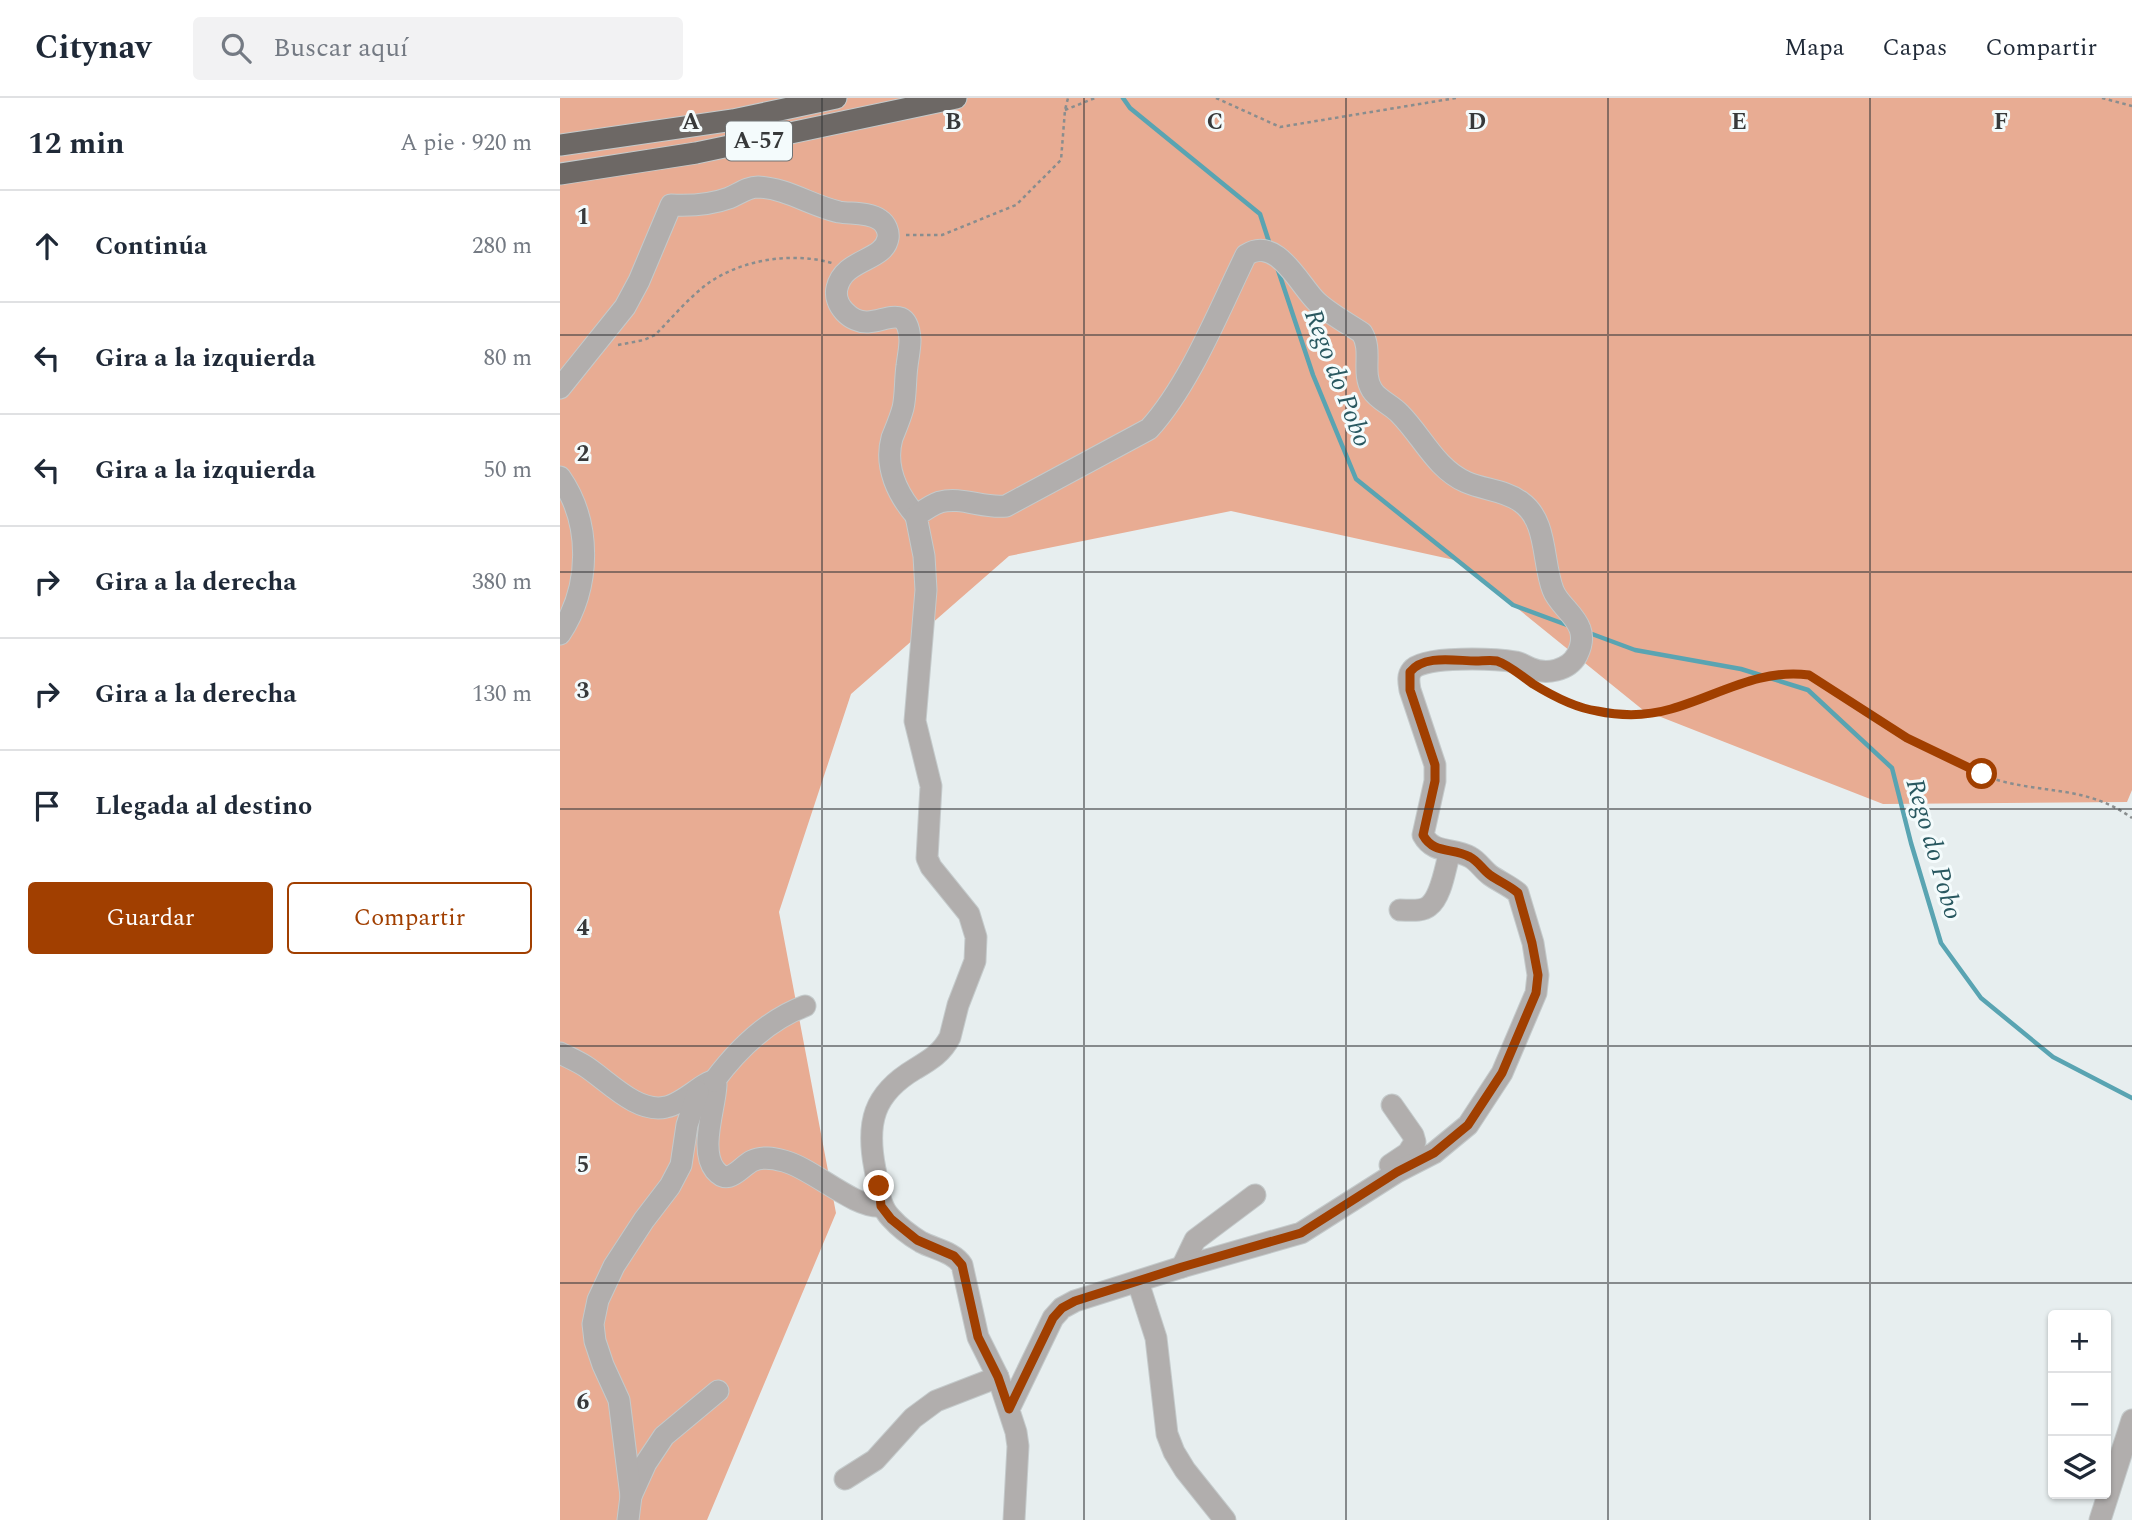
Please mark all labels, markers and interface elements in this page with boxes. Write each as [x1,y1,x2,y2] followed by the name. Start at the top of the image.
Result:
[193,17,683,80] search box
[35,23,151,73] text: Citynav
[273,28,408,68] text: Buscar aquí
[217,29,255,67] icon: search
[1784,30,1844,66] text: Mapa
[1882,30,1947,66] text: Capas
[1985,30,2097,66] text: Compartir
[682,105,700,140] text: A
[945,105,961,140] text: B
[1207,105,1223,140] text: C
[1468,105,1486,140] text: D
[1731,105,1747,140] text: E
[1994,105,2008,140] text: F
[28,121,125,167] text: 12 min
[726,122,792,160] road number: A-57
[400,126,532,161] text: A pie · 920 m
[577,200,589,235] text: 1
[95,226,207,266] text: Continúa
[28,227,66,265] icon: ahead
[472,229,532,264] text: 280 m
[1293,303,1383,453] water label: Rego do Pobo
[95,338,316,378] text: Gira a la izquierda
[28,339,66,377] icon: left
[483,341,532,376] text: 80 m
[577,437,590,472] text: 2
[95,450,316,490] text: Gira a la izquierda
[28,451,66,489] icon: left
[483,453,532,488] text: 50 m
[95,562,297,602] text: Gira a la derecha
[28,563,66,601] icon: right
[472,565,532,600] text: 380 m
[95,674,297,714] text: Gira a la derecha
[577,674,590,709] text: 3
[28,675,66,713] icon: right
[472,677,532,712] text: 130 m
[1966,758,1997,789] route start
[1895,774,1973,924] water label: Rego do Pobo
[95,786,312,826] text: Llegada al destino
[28,787,66,825] icon: arrive
[28,882,273,954] button: Guardar
[287,882,532,954] button: Compartir
[577,911,590,946] text: 4
[577,1148,589,1183] text: 5
[863,1170,894,1201] route end
[2048,1310,2111,1499] map controls
[2048,1310,2111,1373] button: +
[2048,1373,2111,1436] button: −
[577,1385,590,1420] text: 6
[2048,1436,2111,1499] button: layers

